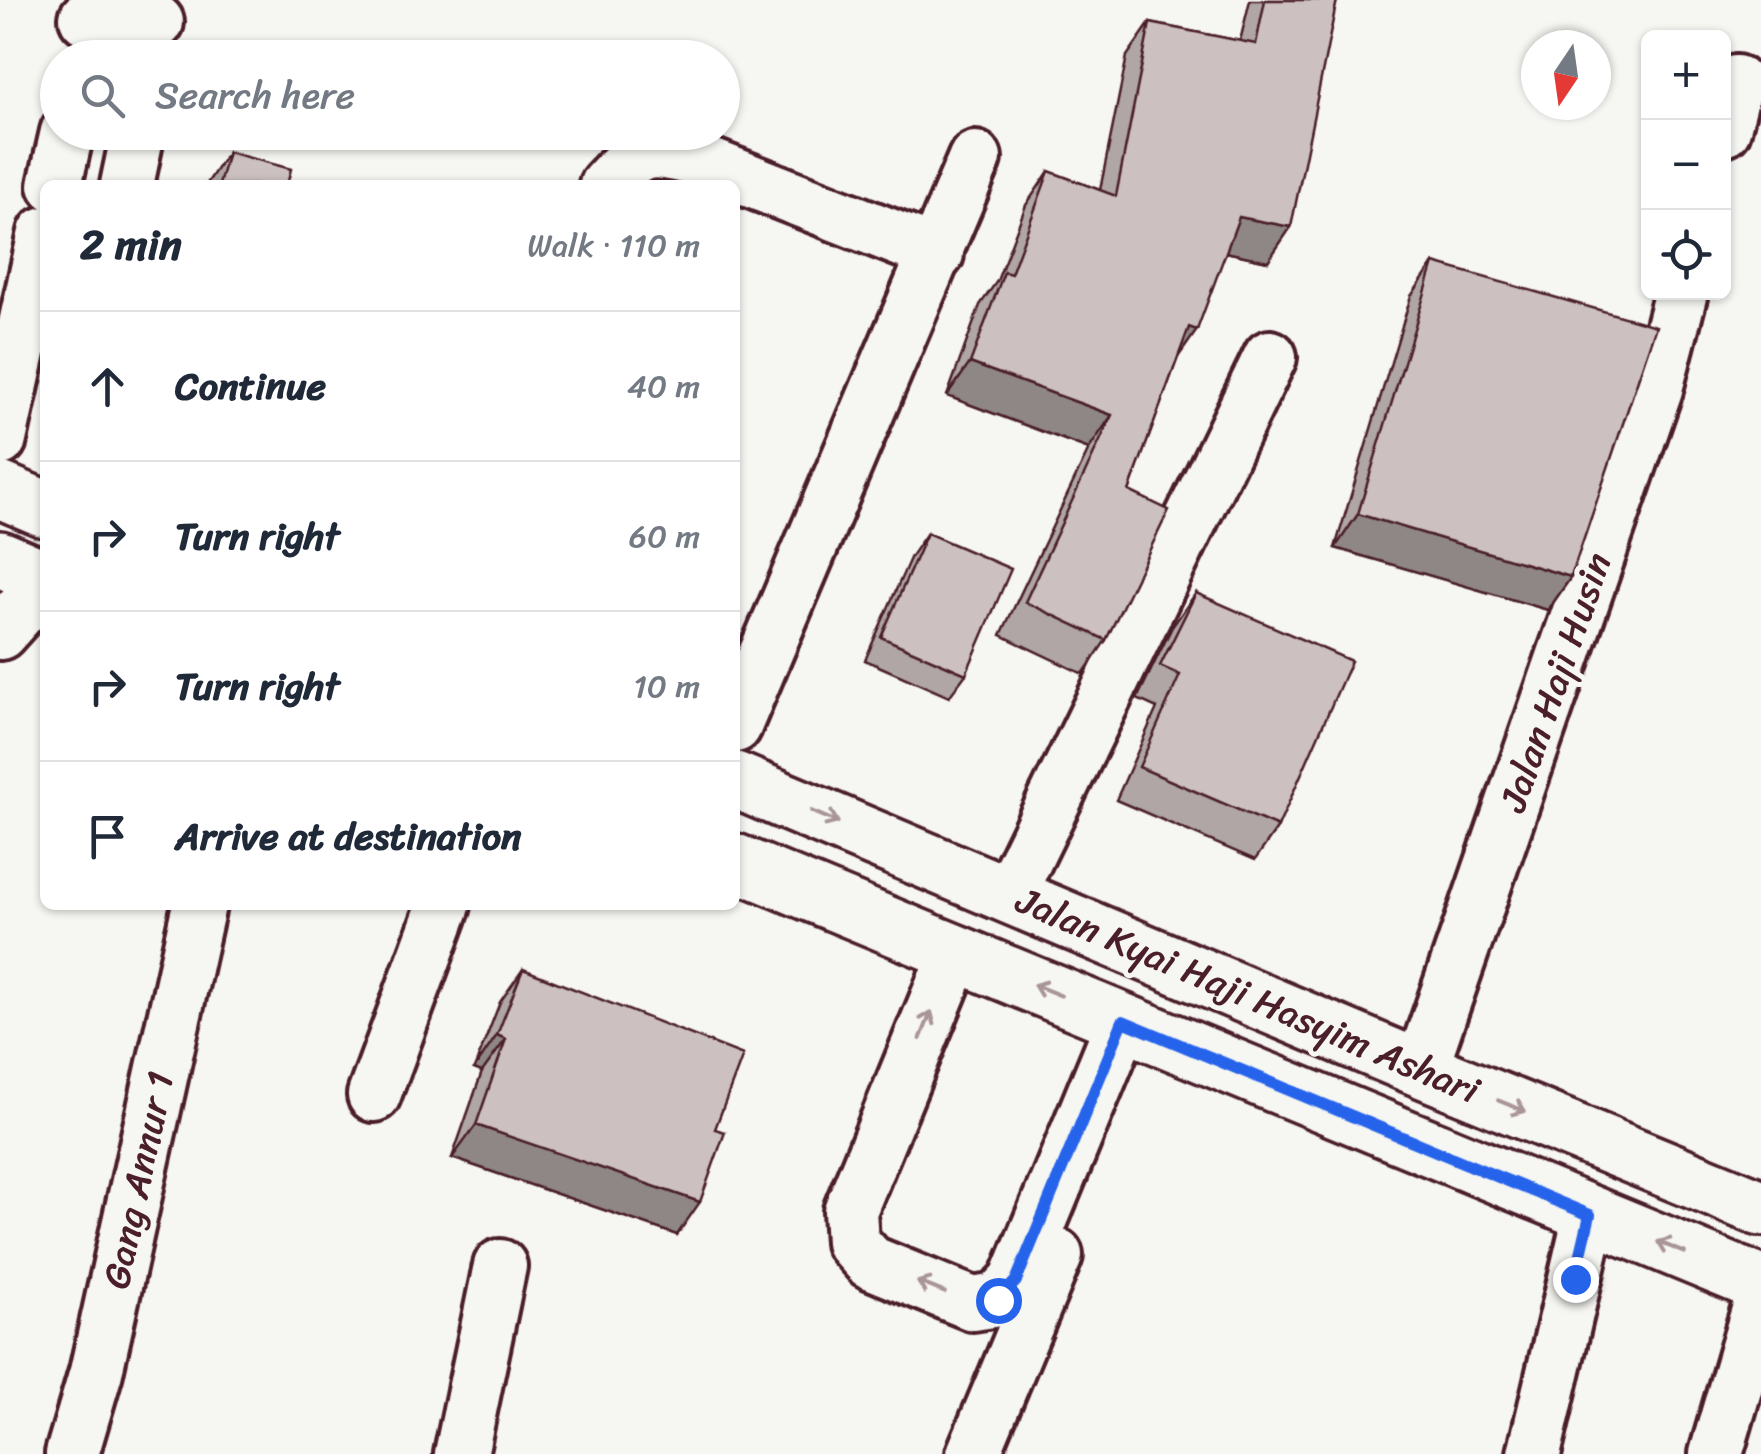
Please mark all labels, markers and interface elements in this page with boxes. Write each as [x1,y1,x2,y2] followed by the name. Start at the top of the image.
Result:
[1521,30,1611,120] north arrow
[1641,30,1731,300] map controls
[1641,30,1731,120] button: +
[40,40,740,150] search box
[155,62,355,129] text: Search here
[75,68,130,123] icon: search
[1641,120,1731,210] button: −
[80,208,182,282] text: 2 min
[1641,210,1731,300] button: locate
[527,217,700,274] text: Walk · 110 m
[175,353,326,420] text: Continue
[627,358,700,415] text: 40 m
[80,359,135,414] icon: ahead
[175,503,340,570] text: Turn right
[629,508,700,565] text: 60 m
[80,509,135,564] icon: right
[1479,543,1631,823] street label: Jalan Haji Husin
[175,653,340,720] text: Turn right
[633,658,700,715] text: 10 m
[80,659,135,714] icon: right
[175,803,522,870] text: Arrive at destination
[80,809,135,864] icon: arrive
[809,809,840,827] one-way arrow
[1004,867,1491,1124] street label: Jalan Kyai Haji Hasyim Ashari
[1032,979,1062,997] one-way arrow
[918,1010,936,1041] one-way arrow
[83,1065,194,1295] street label: Gang Annur 1
[1496,1098,1527,1116] one-way arrow
[1656,1237,1686,1255] one-way arrow
[1553,1257,1599,1303] route end
[917,1276,947,1294] one-way arrow
[976,1278,1022,1324] route start

